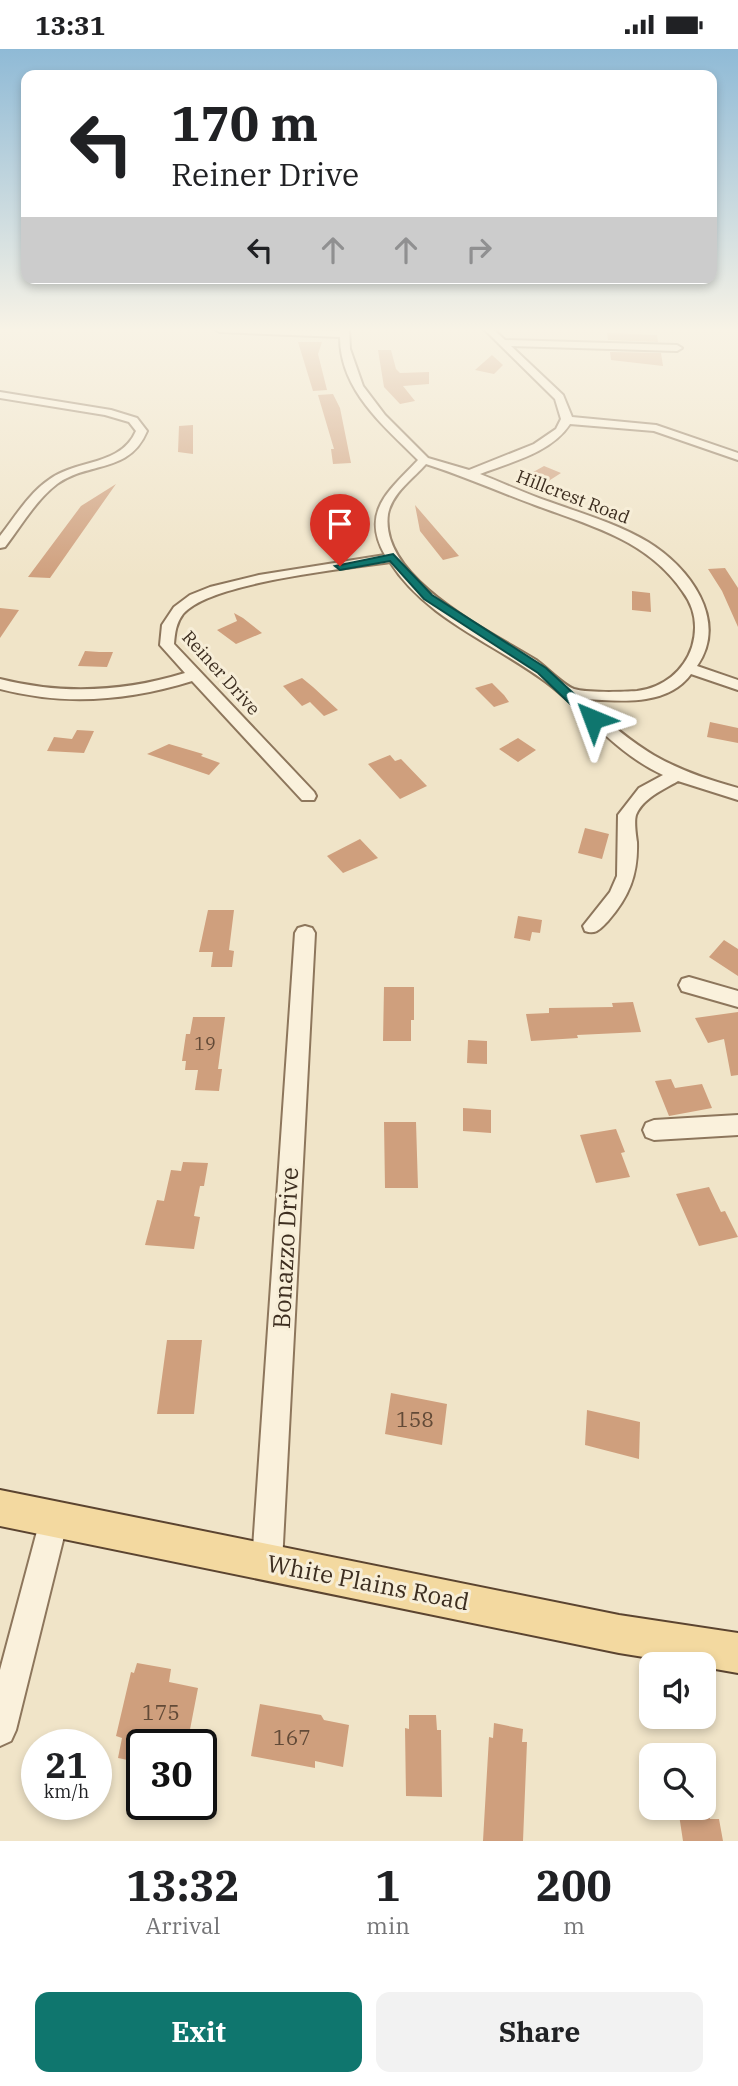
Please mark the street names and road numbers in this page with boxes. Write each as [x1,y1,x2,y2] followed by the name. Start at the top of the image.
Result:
[513,464,633,529] street label: Hillcrest Road
[177,626,265,720] street label: Reiner Drive
[265,1166,305,1330] street label: Bonazzo Drive
[264,1547,472,1617] street label: White Plains Road

